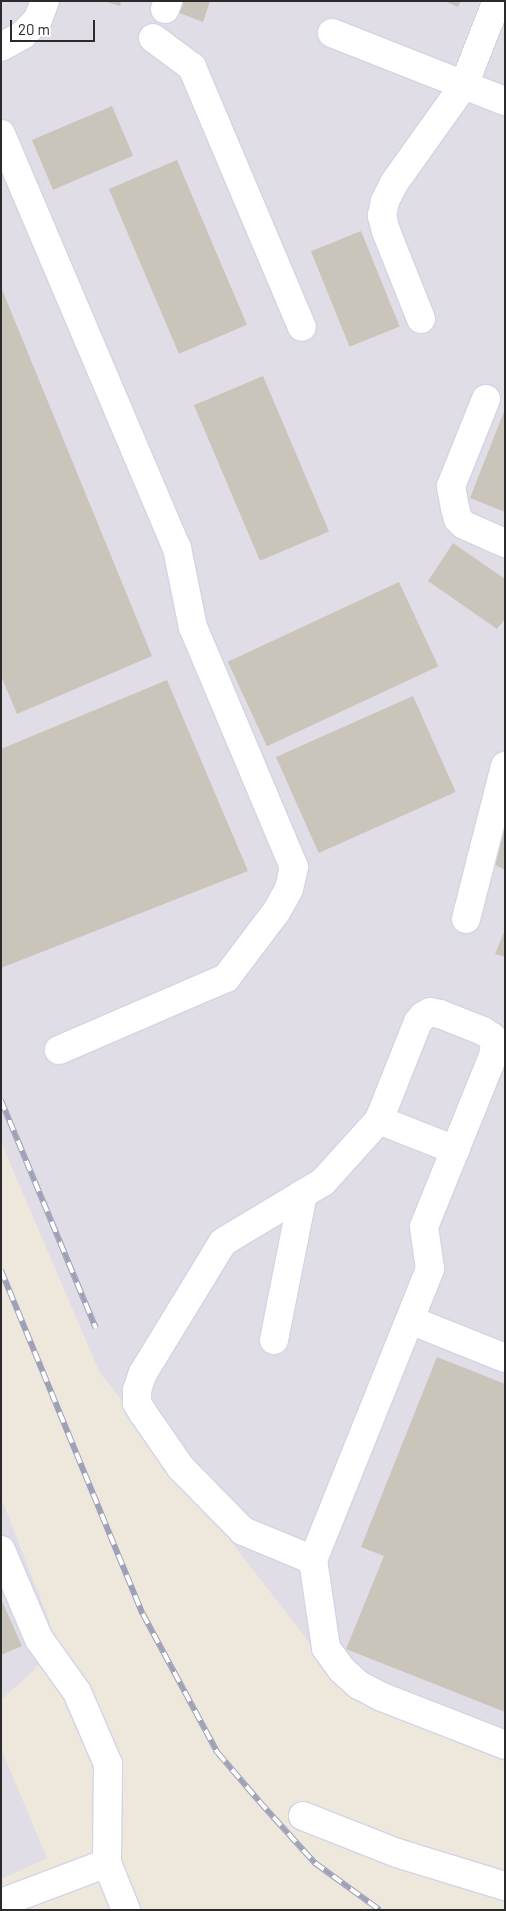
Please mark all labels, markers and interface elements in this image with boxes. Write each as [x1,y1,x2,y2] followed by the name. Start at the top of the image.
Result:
[12,10,98,42] scale bar
[18,20,50,38] text: 20 m

